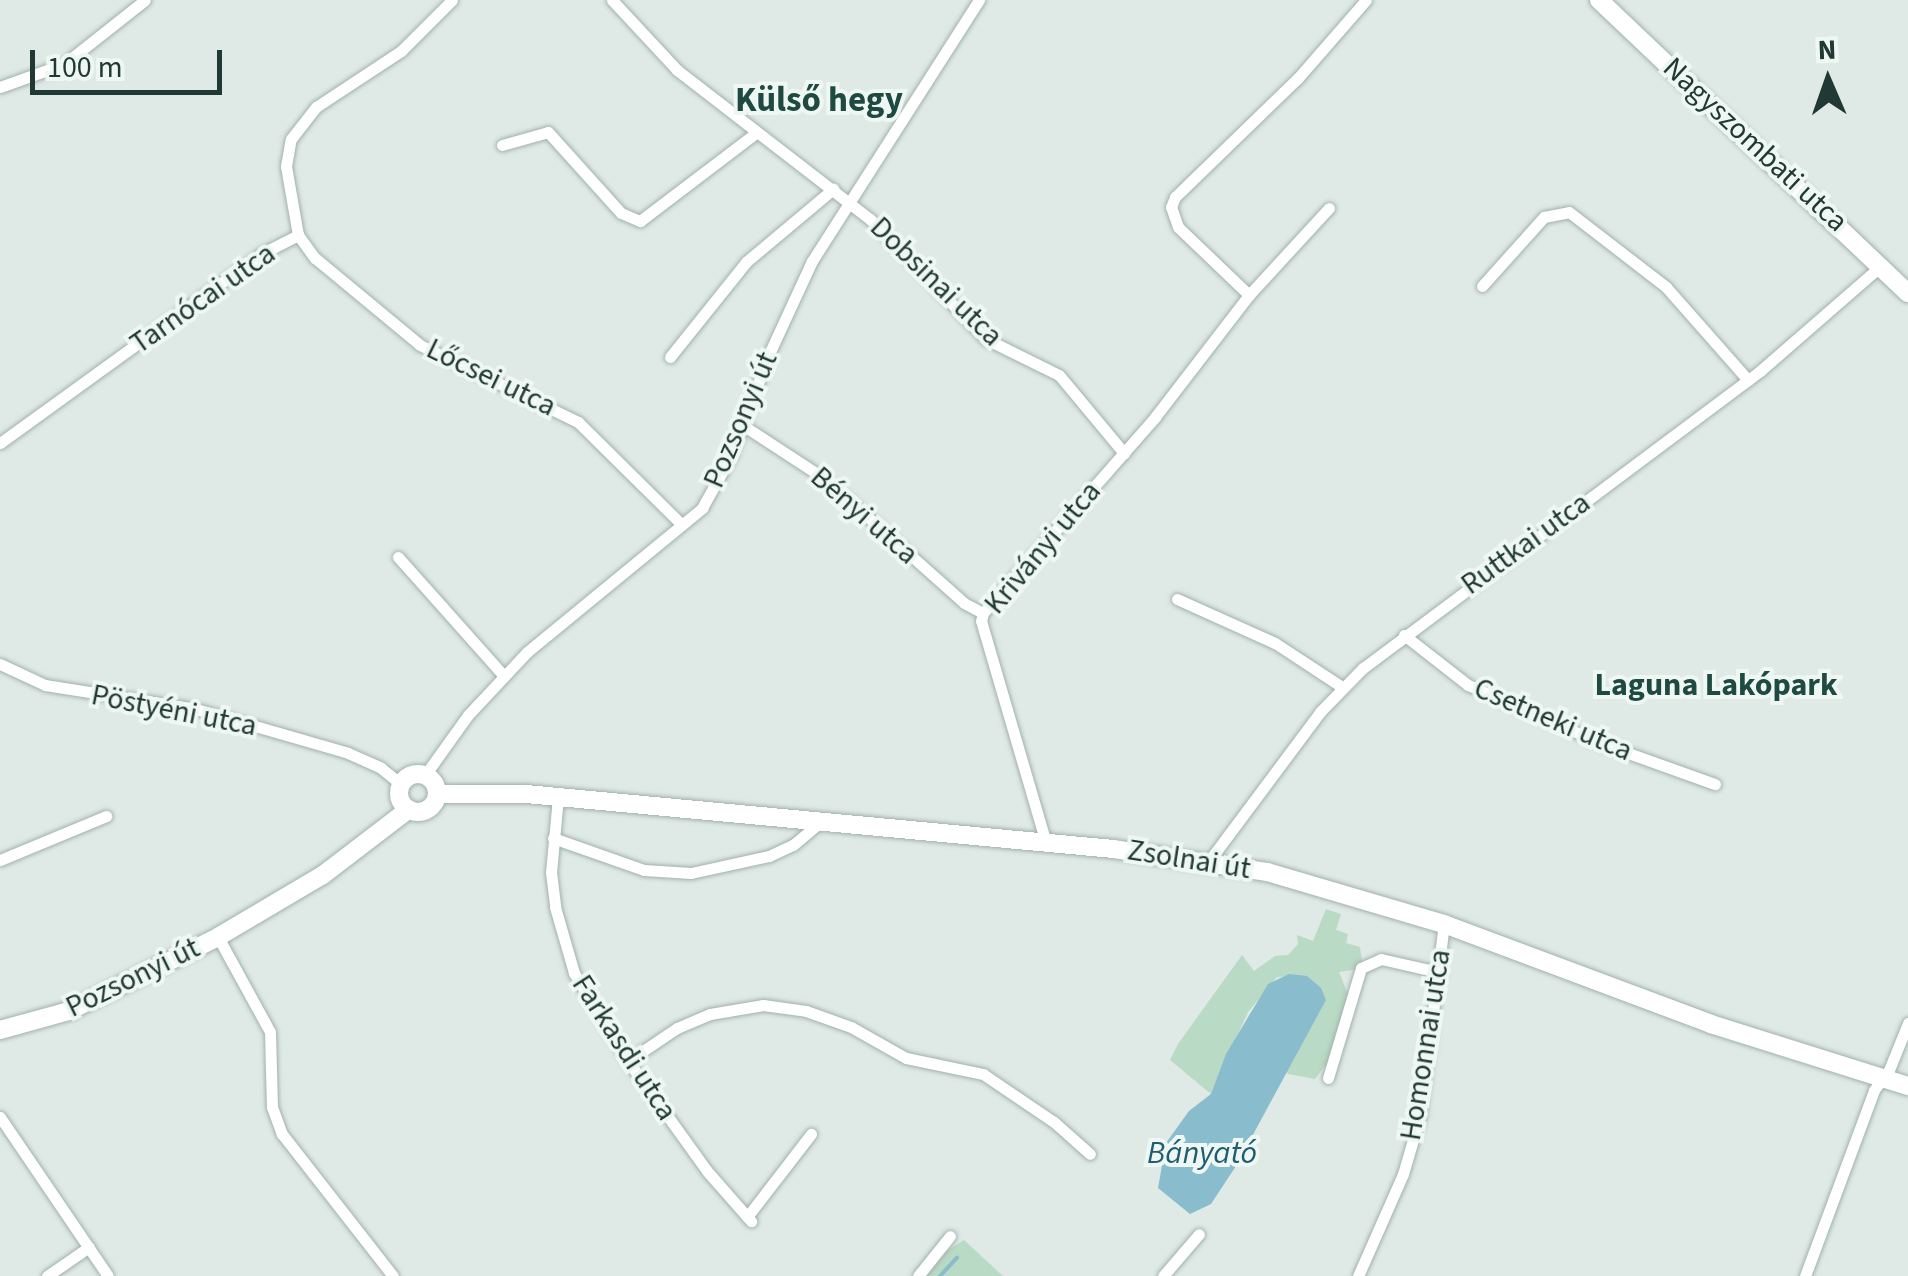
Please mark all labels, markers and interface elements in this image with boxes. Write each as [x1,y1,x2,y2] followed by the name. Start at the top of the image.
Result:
[35,30,228,92] scale bar
[1778,30,1878,130] north arrow
[47,46,123,89] text: 100 m
[1655,50,1855,240] street label: Nagyszombati utca
[735,79,903,121] district label: Külső hegy
[862,210,1010,354] street label: Dobsinai utca
[124,236,282,362] street label: Tarnócai utca
[420,331,562,425] street label: Lőcsei utca
[696,347,786,493] street label: Pozsonyi út
[803,459,925,573] street label: Bényi utca
[977,474,1109,622] street label: Kriványi utca
[1454,485,1598,603] street label: Ruttkai utca
[1594,666,1838,704] district label: Laguna Lakópark
[1468,671,1638,769] street label: Csetneki utca
[88,677,260,745] street label: Pöstyéni utca
[1125,833,1253,887] street label: Zsolnai út
[60,930,206,1026] street label: Pozsonyi út
[1393,947,1459,1143] street label: Homonnai utca
[564,969,684,1127] street label: Farkasdi utca
[1147,1134,1257,1172] water label: Bányató

